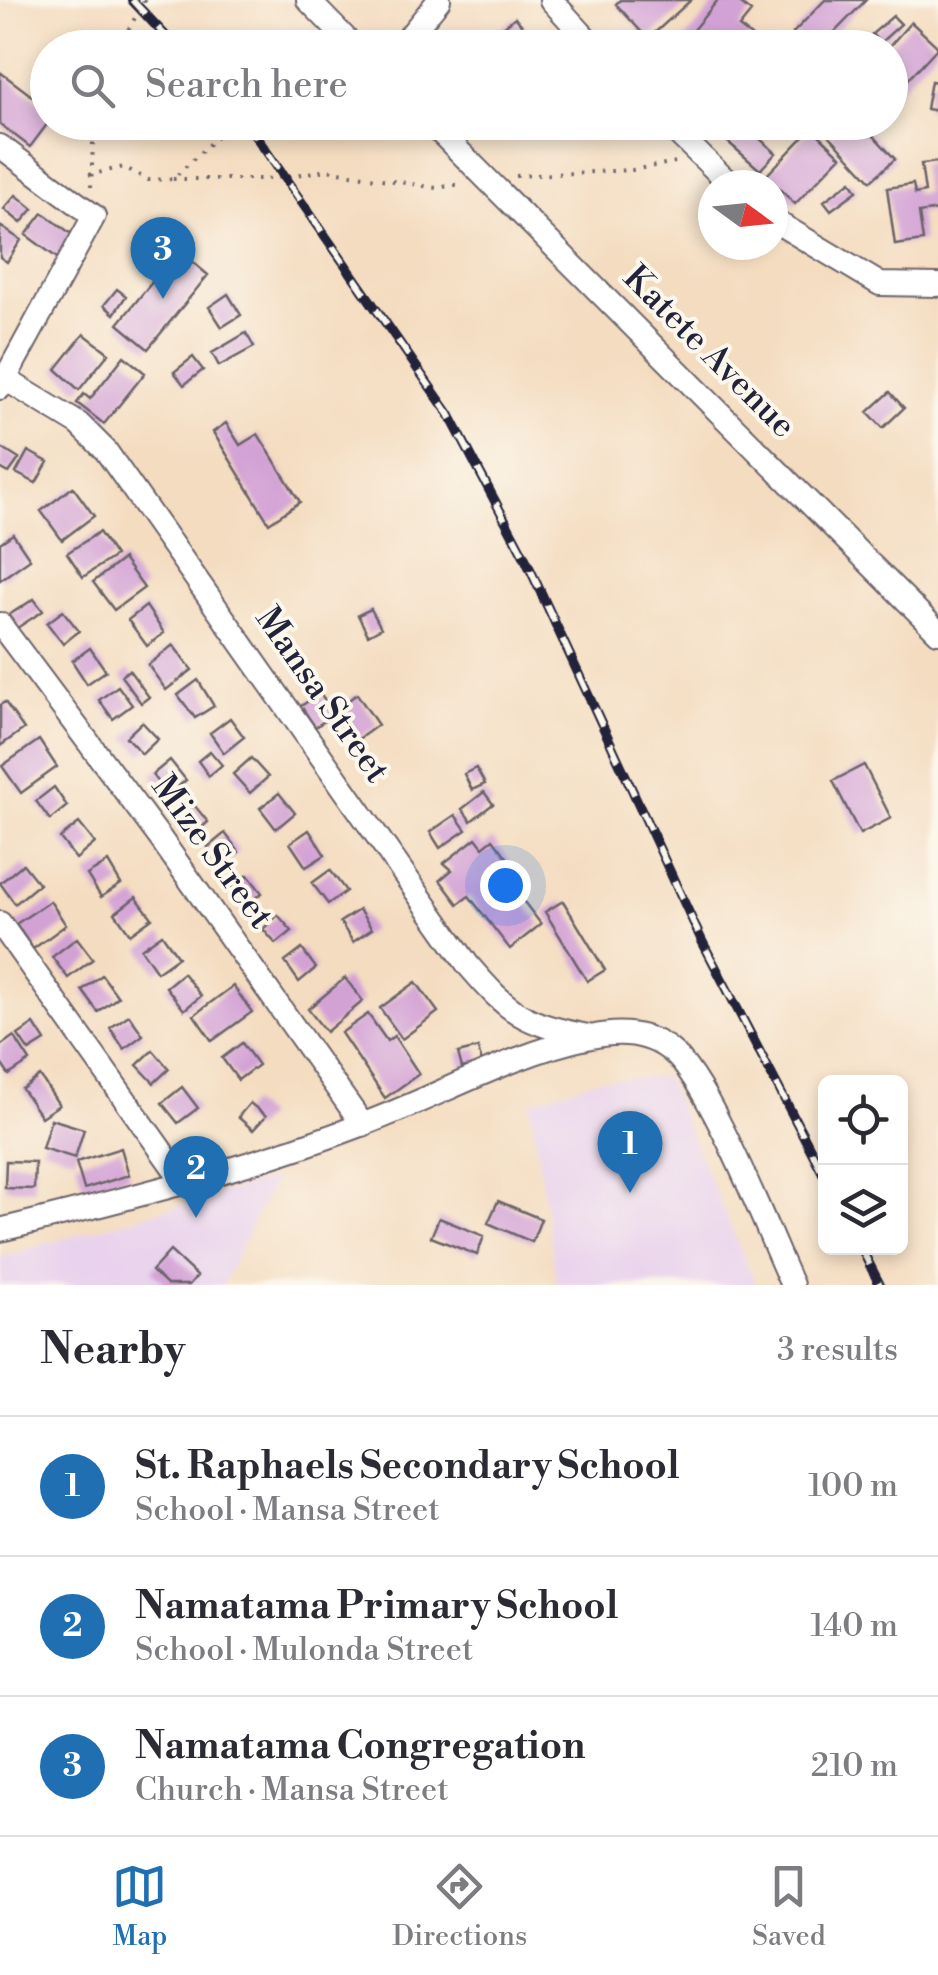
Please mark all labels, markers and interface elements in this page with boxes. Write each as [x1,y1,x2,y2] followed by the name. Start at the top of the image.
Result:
[30,30,908,140] search box
[65,58,120,113] icon: search
[145,62,348,109] text: Search here
[698,170,788,260] north arrow
[130,216,196,299] pin: 3
[614,257,804,447] street label: Katete Avenue
[246,599,398,791] street label: Mansa Street
[142,767,282,937] street label: Mize Street
[480,860,531,911] your location
[818,1075,908,1255] map controls
[818,1075,908,1165] button: locate
[598,1110,662,1193] pin: 1
[164,1136,228,1218] pin: 2
[818,1165,908,1255] button: layers
[40,1324,185,1377] text: Nearby
[777,1330,898,1370] text: 3 results
[135,1443,679,1490] text: St. Raphaels Secondary School
[65,1466,80,1506] text: 1
[808,1466,898,1506] text: 100 m
[135,1490,440,1530] text: School · Mansa Street
[135,1583,618,1630] text: Namatama Primary School
[62,1606,83,1646] text: 2
[811,1606,898,1646] text: 140 m
[135,1630,473,1670] text: School · Mulonda Street
[135,1723,585,1770] text: Namatama Congregation
[63,1746,82,1786] text: 3
[811,1746,898,1786] text: 210 m
[135,1770,448,1810] text: Church · Mansa Street
[112,1859,167,1954] tab: Map
[392,1859,527,1954] tab: Directions
[752,1859,826,1954] tab: Saved

